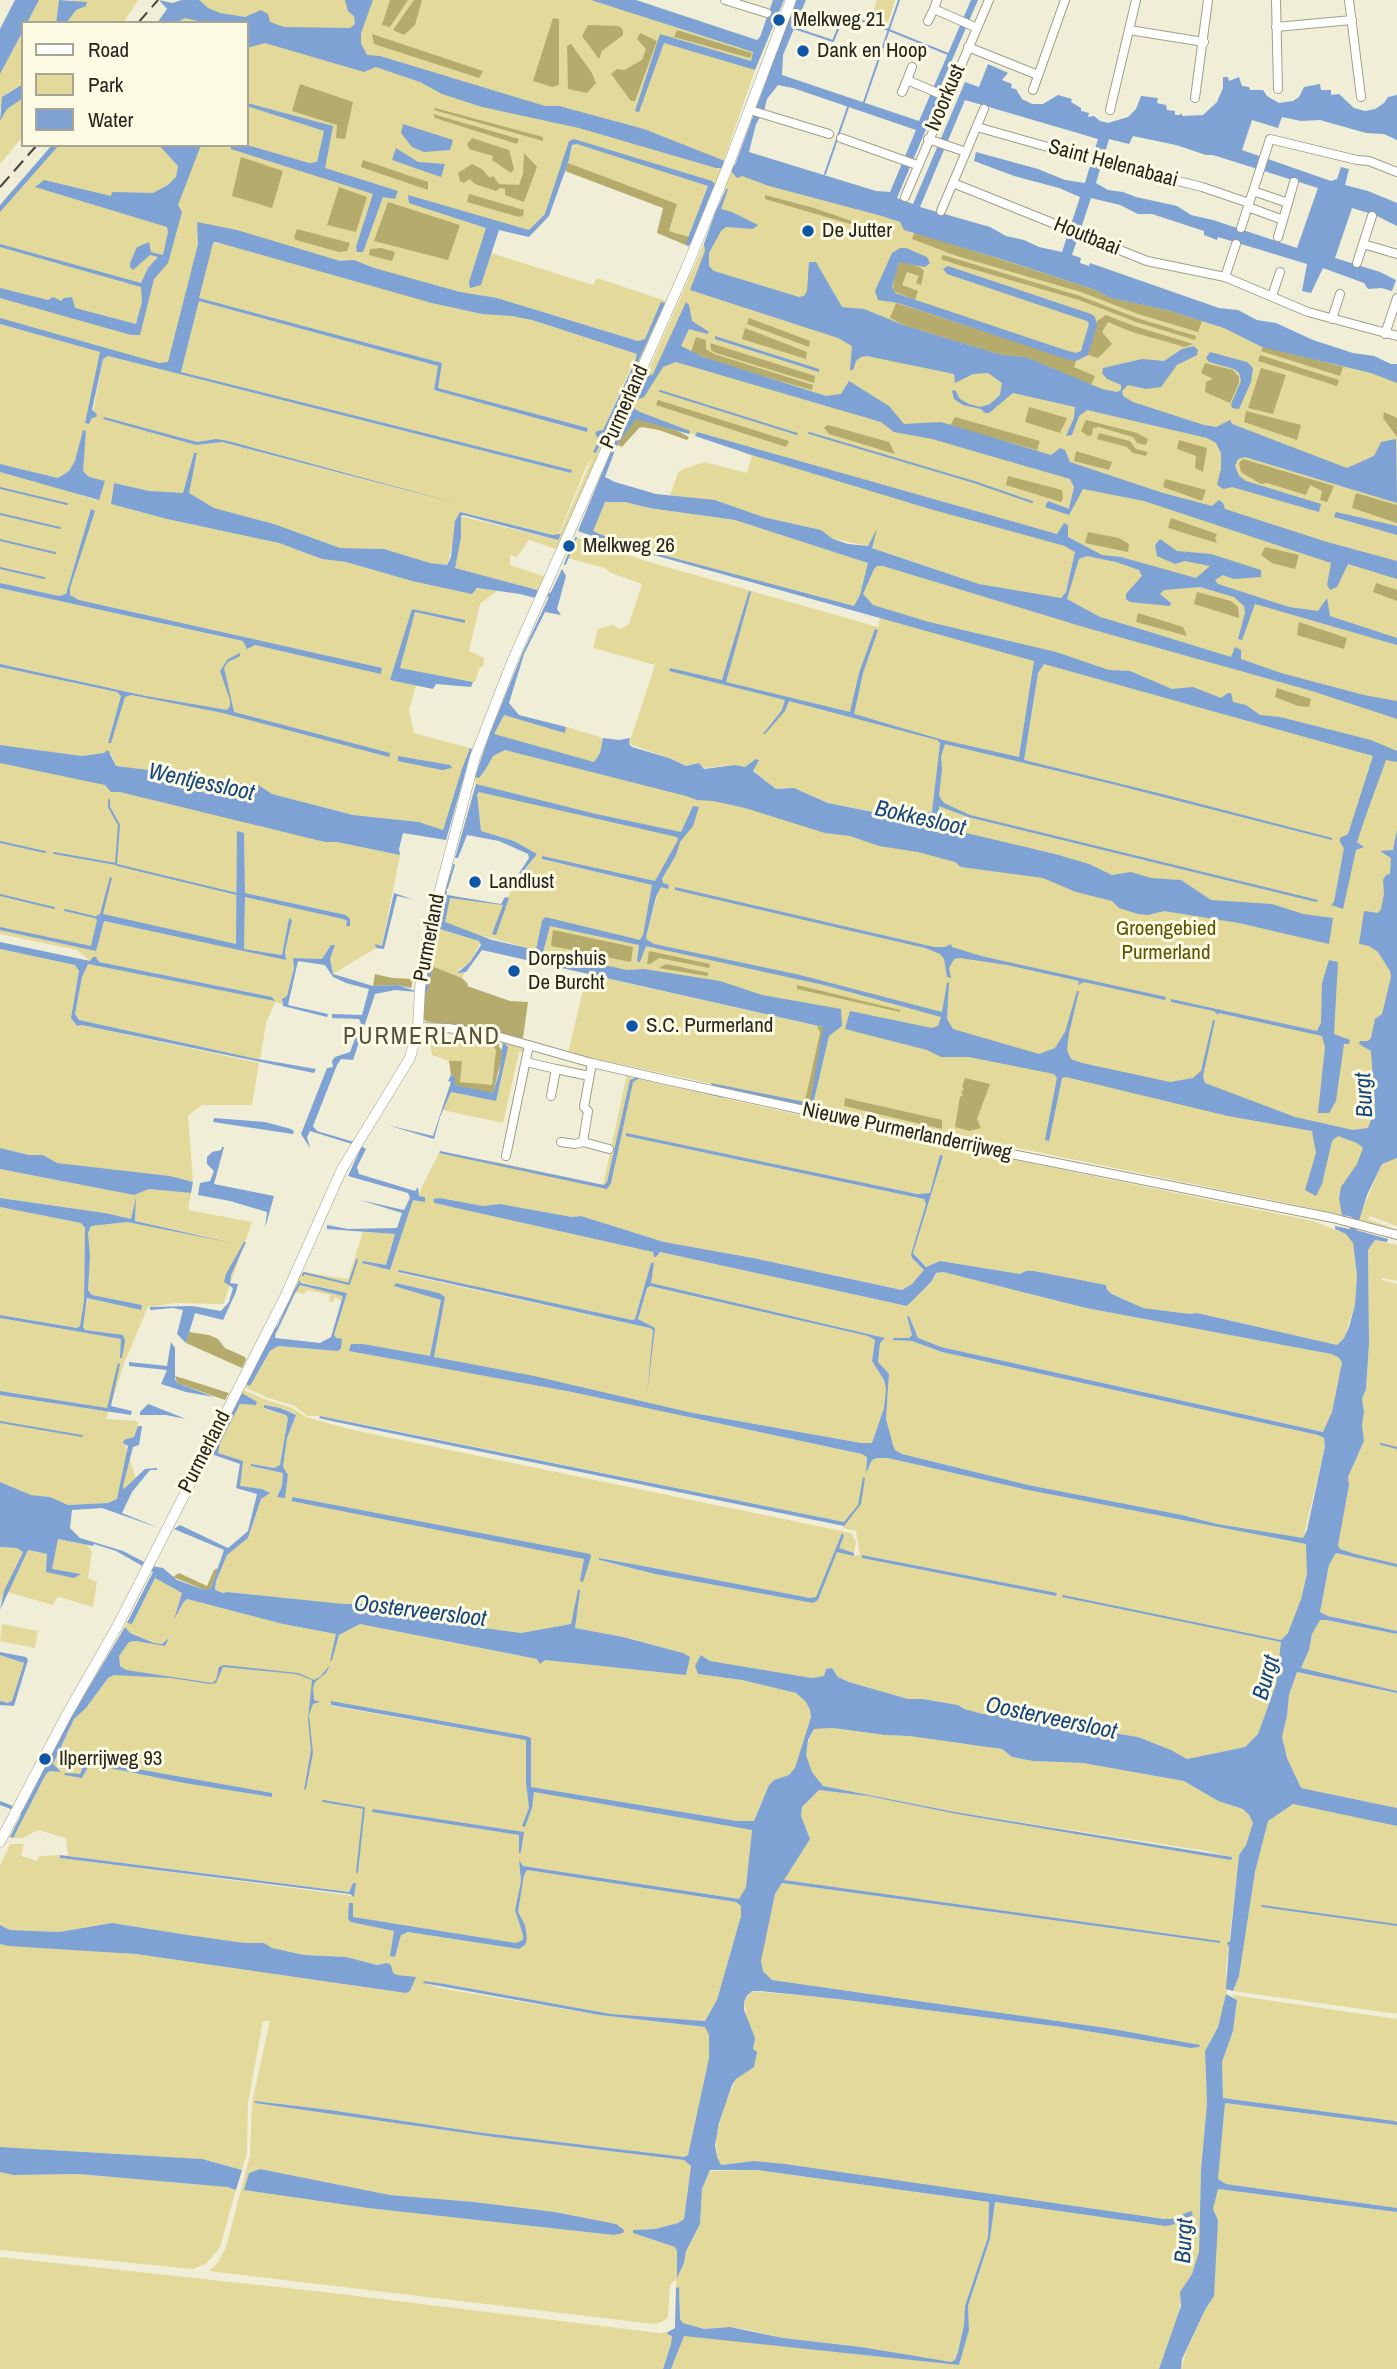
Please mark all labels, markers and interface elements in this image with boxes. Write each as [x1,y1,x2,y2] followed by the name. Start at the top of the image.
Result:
[793,7,885,33] place label: Melkweg 21
[771,12,787,28] marker: Melkweg 21
[21,21,248,147] legend
[88,35,129,64] text: Road
[817,38,927,64] place label: Dank en Hoop
[795,43,811,59] marker: Dank en Hoop
[921,61,971,135] street label: Ivoorkust
[88,70,123,99] text: Park
[88,105,133,134] text: Water
[1045,135,1181,193] street label: Saint Helenabaai
[1050,212,1124,262] street label: Houtbaai
[822,218,892,244] place label: De Jutter
[800,223,816,239] marker: De Jutter
[595,361,655,453] street label: Purmerland
[583,533,675,559] place label: Melkweg 26
[561,538,577,554] marker: Melkweg 26
[146,758,256,808] water label: Wentjessloot
[872,795,968,843] water label: Bokkesloot
[489,869,554,895] place label: Landlust
[467,874,483,890] marker: Landlust
[409,892,451,984] street label: Purmerland
[1116,916,1216,966] park label: Groengebied Purmerland
[528,946,606,996] place label: Dorpshuis De Burcht
[506,963,522,979] marker: Dorpshuis De Burcht
[646,1013,773,1039] place label: S.C. Purmerland
[624,1018,640,1034] marker: S.C. Purmerland
[344,1024,500,1052] district label: PURMERLAND
[1350,1072,1380,1118] water label: Burgt
[800,1097,1014,1167] street label: Nieuwe Purmerlanderrijweg
[174,1407,236,1497] street label: Purmerland
[352,1590,488,1634] water label: Oosterveersloot
[1248,1653,1286,1703] water label: Burgt
[983,1692,1119,1746] water label: Oosterveersloot
[59,1746,162,1772] place label: Ilperrijweg 93
[37,1751,53,1767] marker: Ilperrijweg 93
[1170,2218,1200,2264] water label: Burgt

